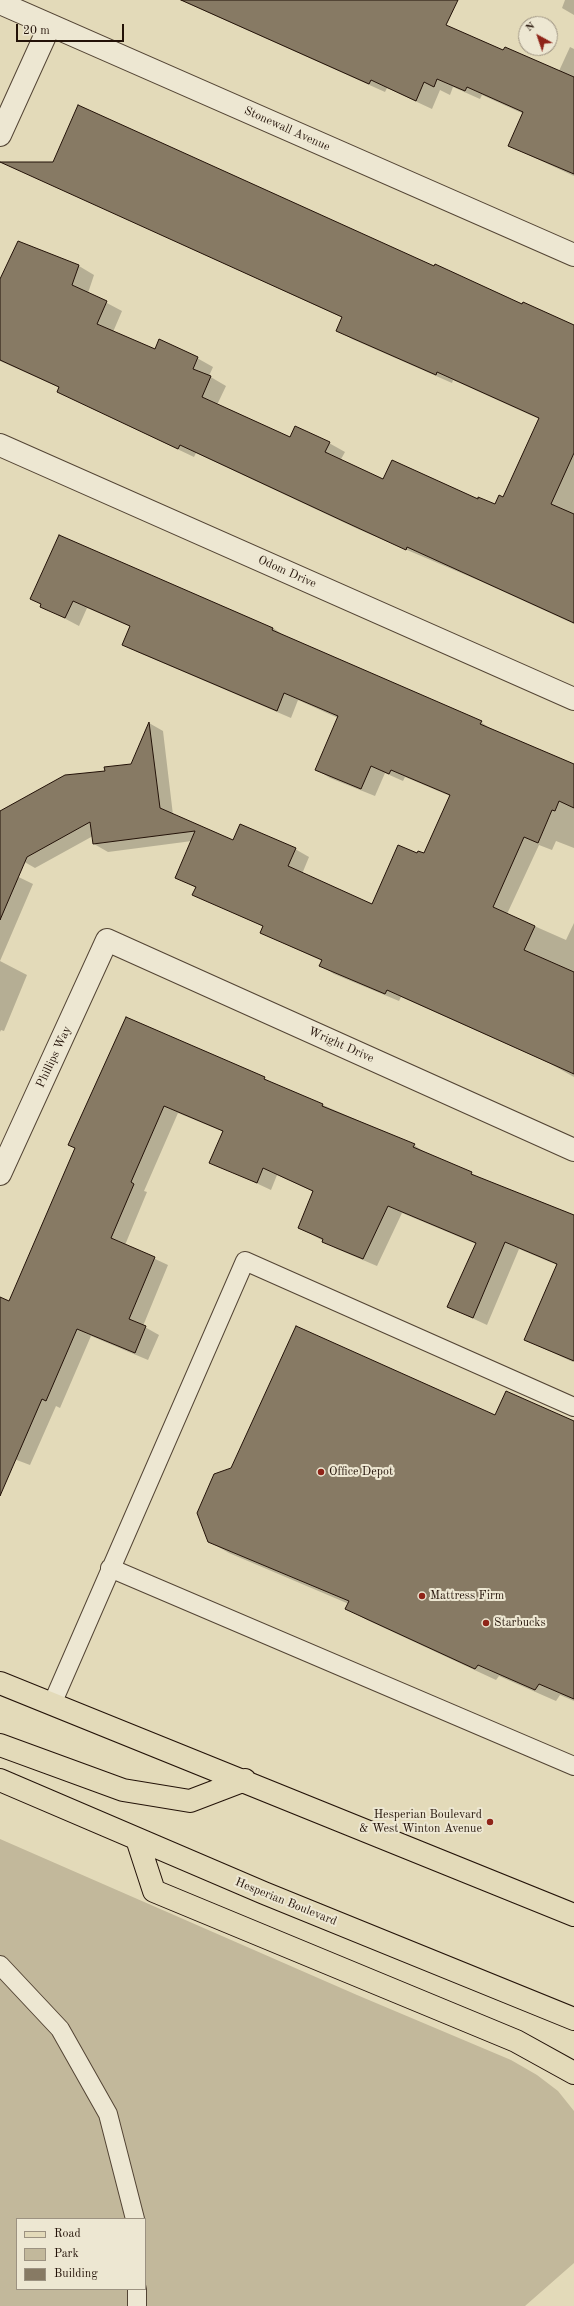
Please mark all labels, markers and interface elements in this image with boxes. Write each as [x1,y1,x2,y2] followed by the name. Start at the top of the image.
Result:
[18,16,126,42] scale bar
[518,16,558,56] north arrow
[524,20,537,34] text: N
[23,25,50,37] text: 20 m
[242,104,332,154] street label: Stonewall Avenue
[256,553,318,591] street label: Odom Drive
[33,1024,75,1090] street label: Phillips Way
[306,1024,376,1066] street label: Wright Drive
[329,1465,393,1479] place label: Office Depot
[316,1467,326,1477] marker: Office Depot
[430,1589,504,1603] place label: Mattress Firm
[417,1591,427,1601] marker: Mattress Firm
[494,1616,546,1630] place label: Starbucks
[481,1618,491,1628] marker: Starbucks
[359,1808,482,1836] place label: Hesperian Boulevard & West Winton Avenue
[485,1817,495,1827] marker: Hesperian Boulevard & West Winton Avenue
[233,1875,339,1929] street label: Hesperian Boulevard
[16,2218,146,2290] legend
[54,2228,81,2240] text: Road
[54,2248,79,2260] text: Park
[54,2268,98,2280] text: Building

